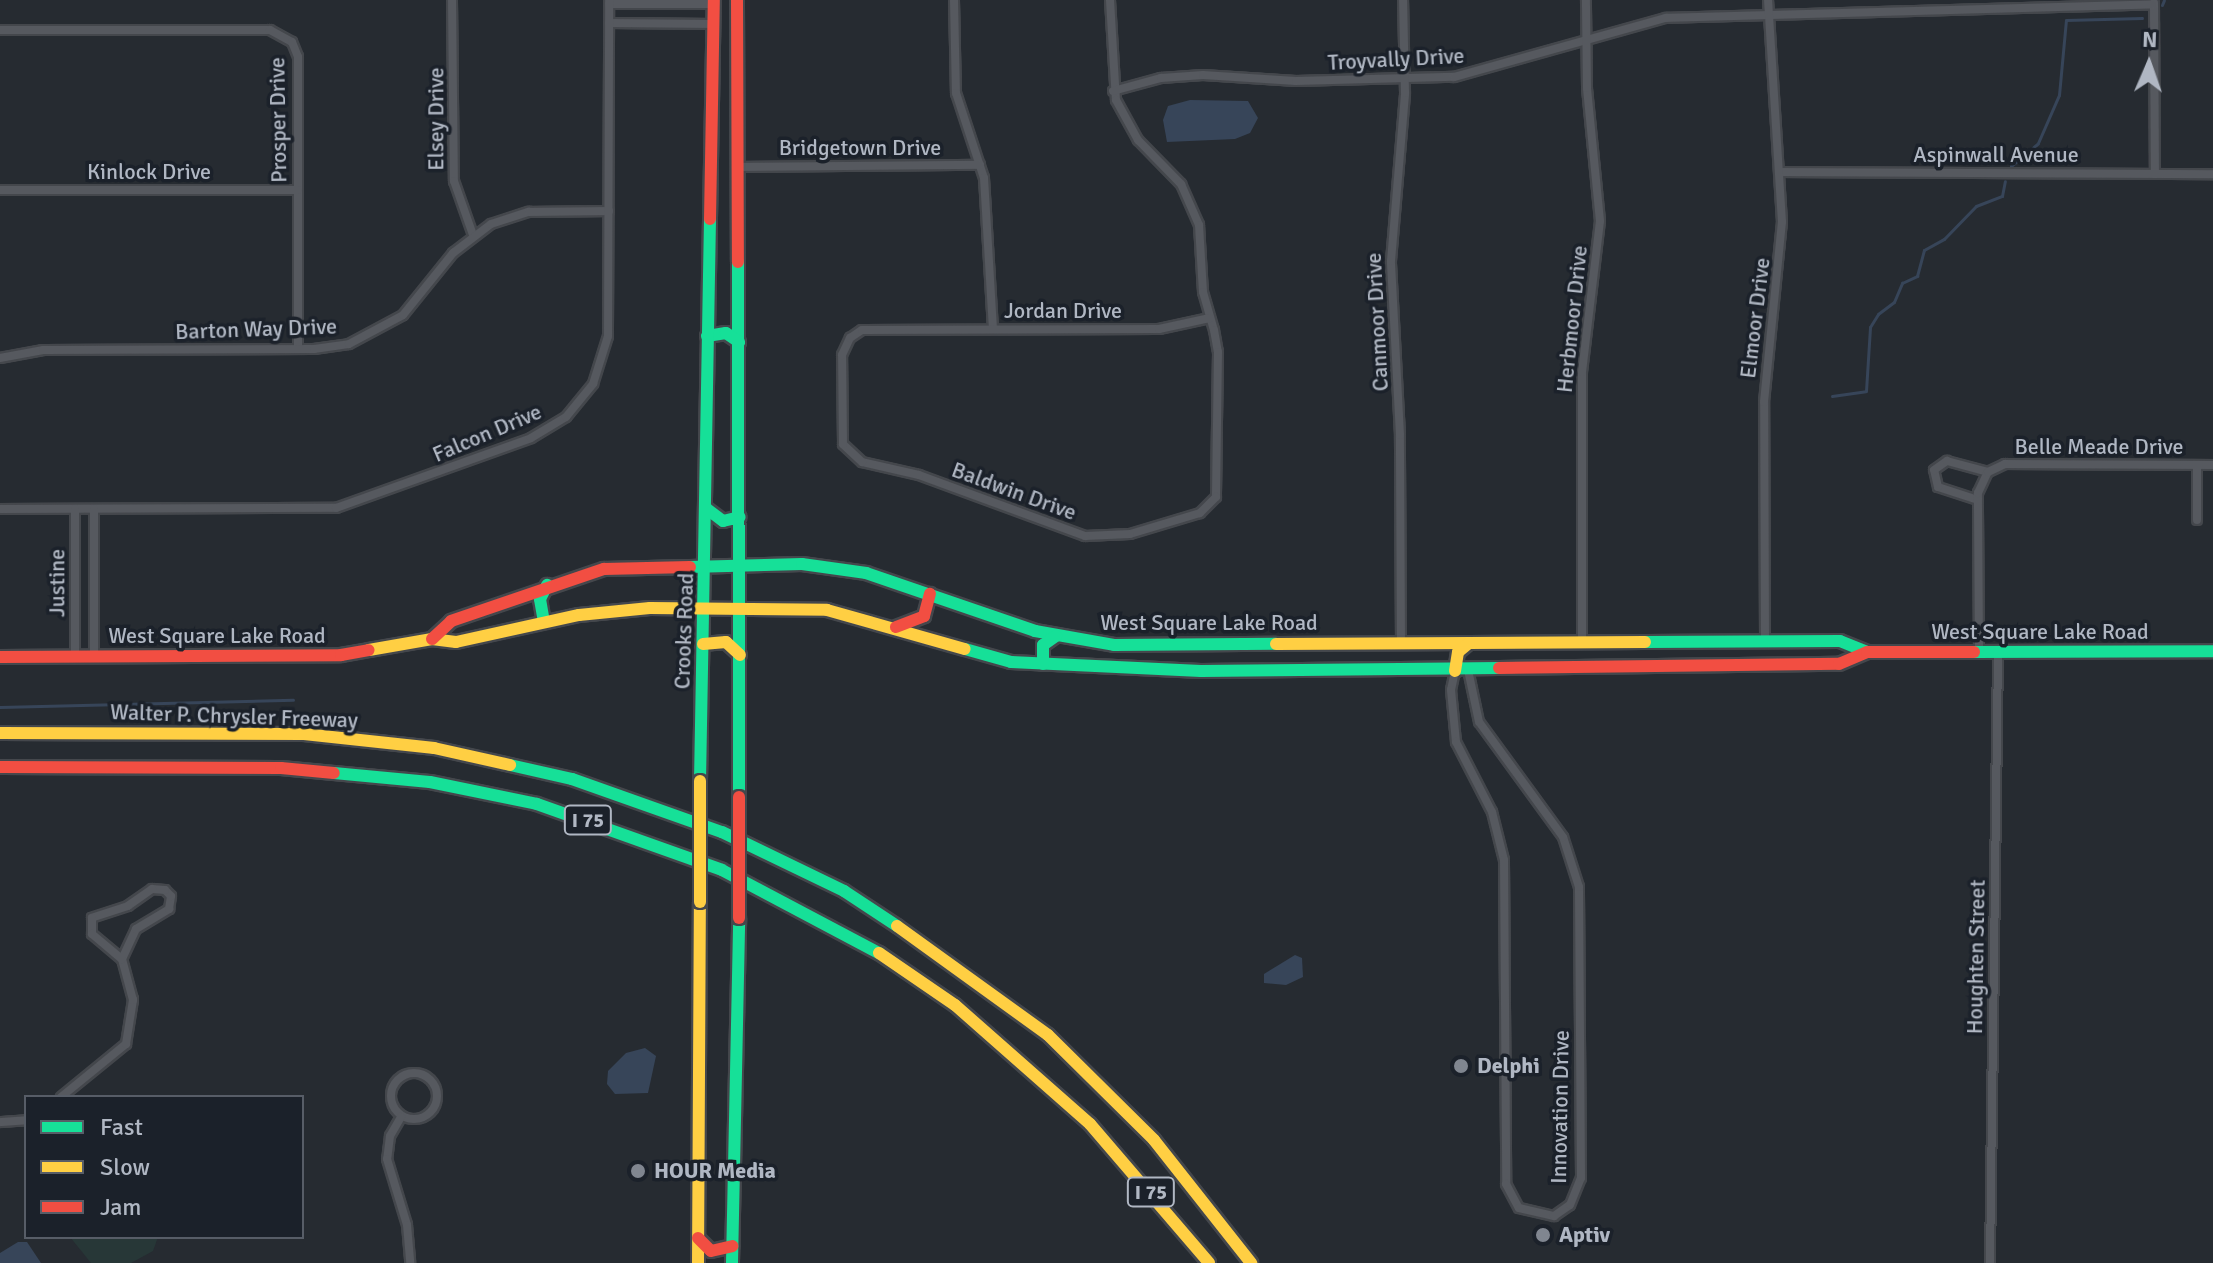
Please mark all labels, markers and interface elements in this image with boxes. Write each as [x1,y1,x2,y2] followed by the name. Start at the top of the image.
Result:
[2109,24,2189,104] north arrow
[2142,26,2158,53] text: N
[1327,42,1465,76] street label: Troyvally Drive
[264,57,292,183] street label: Prosper Drive
[423,67,449,171] street label: Elsey Drive
[779,135,941,161] street label: Bridgetown Drive
[1913,142,2079,168] street label: Aspinwall Avenue
[87,159,211,185] street label: Kinlock Drive
[1551,244,1593,394] street label: Herbmoor Drive
[1360,252,1394,392] street label: Canmoor Drive
[1734,256,1776,380] street label: Elmoor Drive
[1004,298,1122,324] street label: Jordan Drive
[175,313,337,345] street label: Barton Way Drive
[429,398,545,468] street label: Falcon Drive
[2014,434,2184,460] street label: Belle Meade Drive
[948,456,1080,526] street label: Baldwin Drive
[44,549,70,617] street label: Justine
[669,572,699,690] street label: Crooks Road
[1100,610,1318,636] street label: West Square Lake Road
[1931,619,2149,645] street label: West Square Lake Road
[108,623,326,649] street label: West Square Lake Road
[110,698,358,734] street label: Walter P. Chrysler Freeway
[562,804,614,836] road number: I 75
[1961,879,1991,1035] street label: Houghten Street
[1545,1030,1575,1184] street label: Innovation Drive
[1477,1053,1540,1079] place label: Delphi
[1452,1057,1470,1075] marker: Delphi
[24,1095,304,1239] legend
[100,1112,143,1142] text: Fast
[100,1152,150,1182] text: Slow
[654,1158,776,1184] place label: HOUR Media
[629,1162,647,1180] marker: HOUR Media
[1125,1176,1177,1208] road number: I 75
[100,1192,141,1222] text: Jam
[1559,1222,1610,1248] place label: Aptiv
[1534,1226,1552,1244] marker: Aptiv

